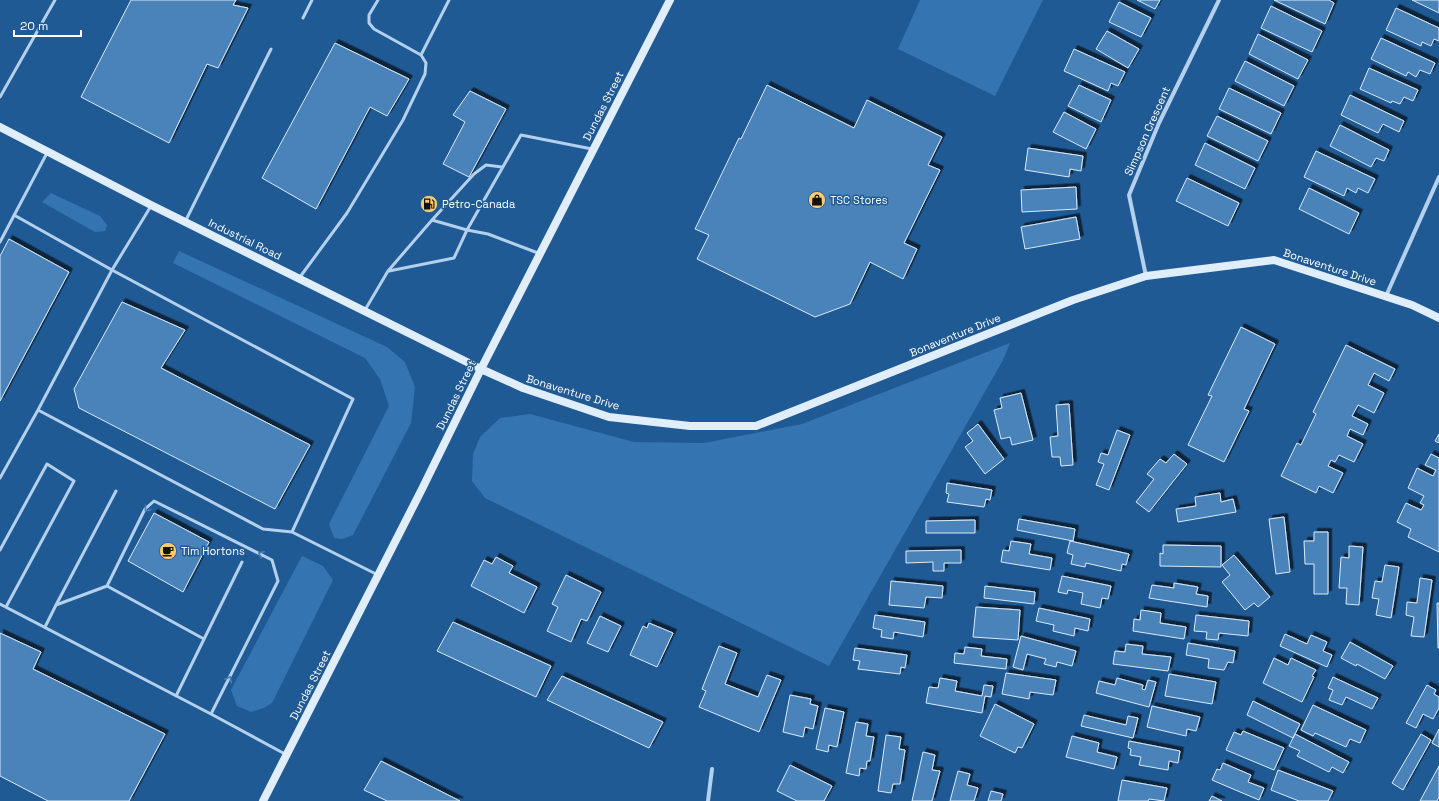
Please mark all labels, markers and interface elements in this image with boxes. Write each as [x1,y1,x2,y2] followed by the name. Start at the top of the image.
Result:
[14,12,81,38] scale bar
[20,18,48,34] text: 20 m
[579,69,627,143] street label: Dundas Street
[1121,84,1173,178] street label: Simpson Crescent
[807,190,827,210] shop icon: TSC Stores
[830,193,888,207] place label: TSC Stores
[419,194,439,214] fuel station icon: Petro-Canada
[442,197,516,211] place label: Petro-Canada
[206,215,284,263] street label: Industrial Road
[1282,245,1378,289] street label: Bonaventure Drive
[907,310,1003,360] street label: Bonaventure Drive
[433,358,479,432] street label: Dundas Street
[525,371,621,413] street label: Bonaventure Drive
[145,504,152,512] one-way arrow
[158,541,178,561] cafe icon: Tim Hortons
[181,544,245,558] place label: Tim Hortons
[258,551,265,559] one-way arrow
[286,648,334,722] street label: Dundas Street
[224,676,232,683] one-way arrow

